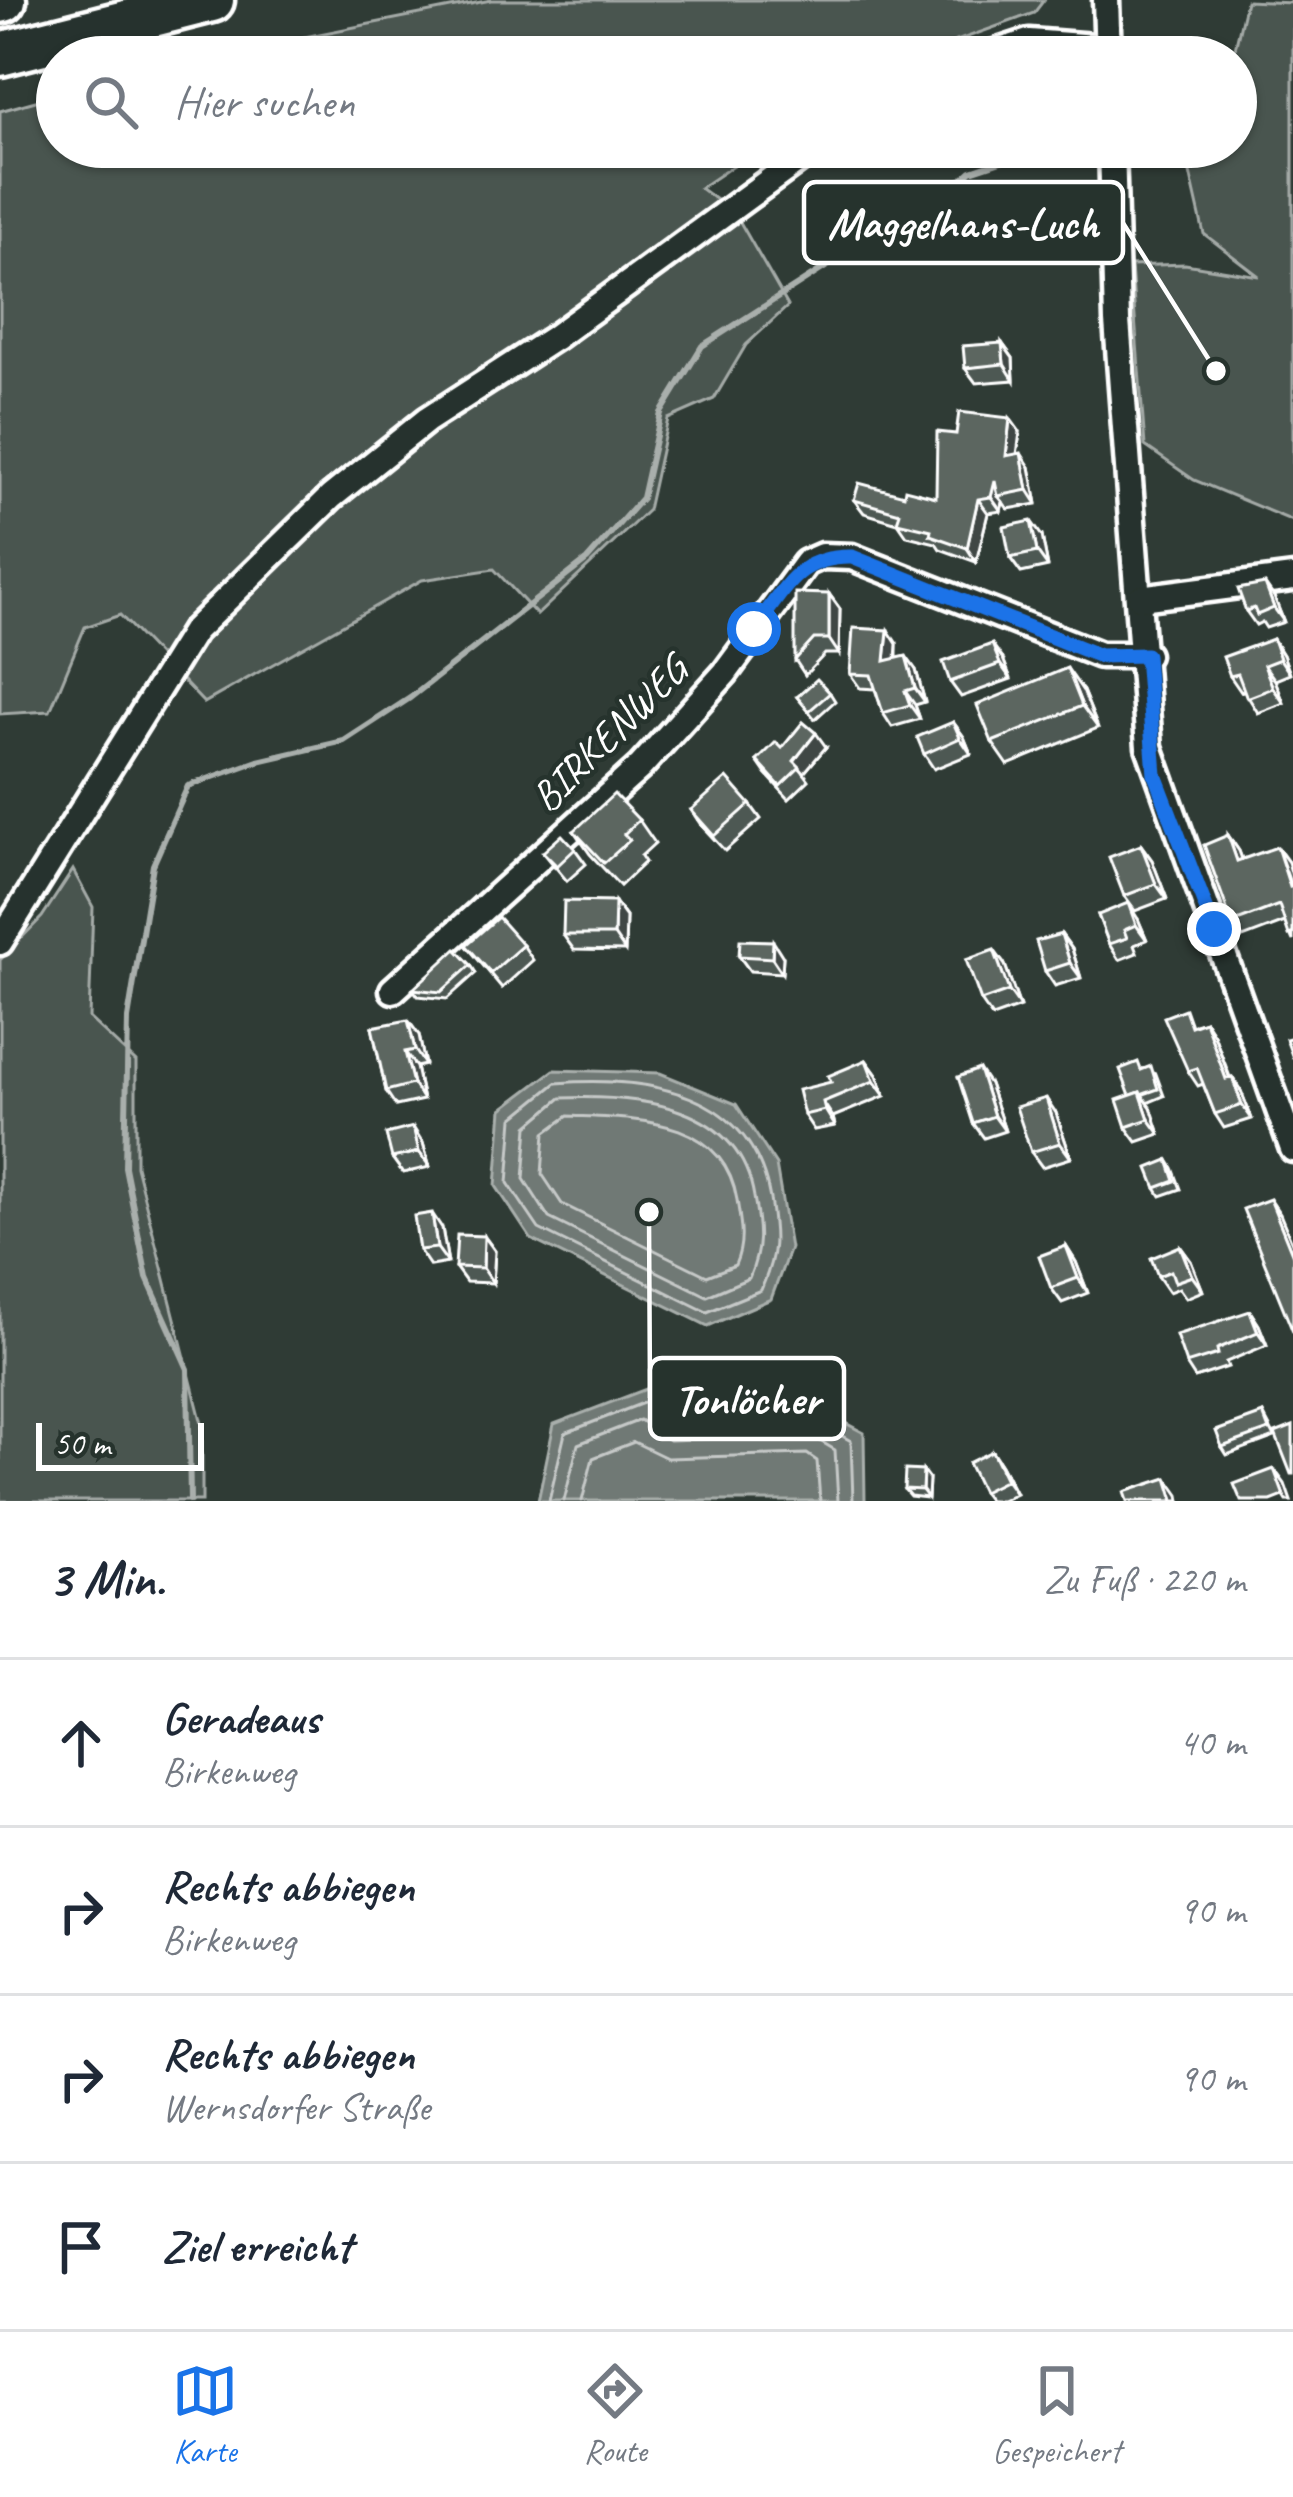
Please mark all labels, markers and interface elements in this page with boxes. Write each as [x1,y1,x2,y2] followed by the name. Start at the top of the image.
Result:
[36,36,1257,168] search box
[78,69,144,135] icon: search
[174,74,354,131] text: Hier suchen
[804,182,1123,263] callout: Maggelhans-Luch
[827,195,1101,252] text: Maggelhans-Luch
[727,602,781,656] route start
[520,641,702,823] street label: BIRKENWEG
[1187,902,1241,956] route end
[650,1358,844,1439] callout: Tonlöcher
[674,1371,825,1428] text: Tonlöcher
[36,1417,204,1470] scale bar
[54,1423,110,1465] text: 50 m
[48,1547,164,1611] text: 3 Min.
[1044,1555,1245,1604] text: Zu Fuß · 220 m
[162,1690,320,1747] text: Geradeaus
[48,1710,114,1776] icon: ahead
[1179,1718,1245,1767] text: 40 m
[162,1747,295,1796] text: Birkenweg
[162,1858,414,1915] text: Rechts abbiegen
[48,1878,114,1944] icon: right
[1179,1886,1245,1935] text: 90 m
[162,1915,295,1964] text: Birkenweg
[162,2026,414,2083] text: Rechts abbiegen
[48,2046,114,2112] icon: right
[1179,2054,1245,2103] text: 90 m
[162,2083,430,2132] text: Wernsdorfer Straße
[48,2214,114,2280] icon: arrive
[162,2218,352,2275] text: Ziel erreicht
[172,2358,238,2472] tab: Karte
[582,2358,648,2472] tab: Route
[992,2358,1121,2472] tab: Gespeichert

